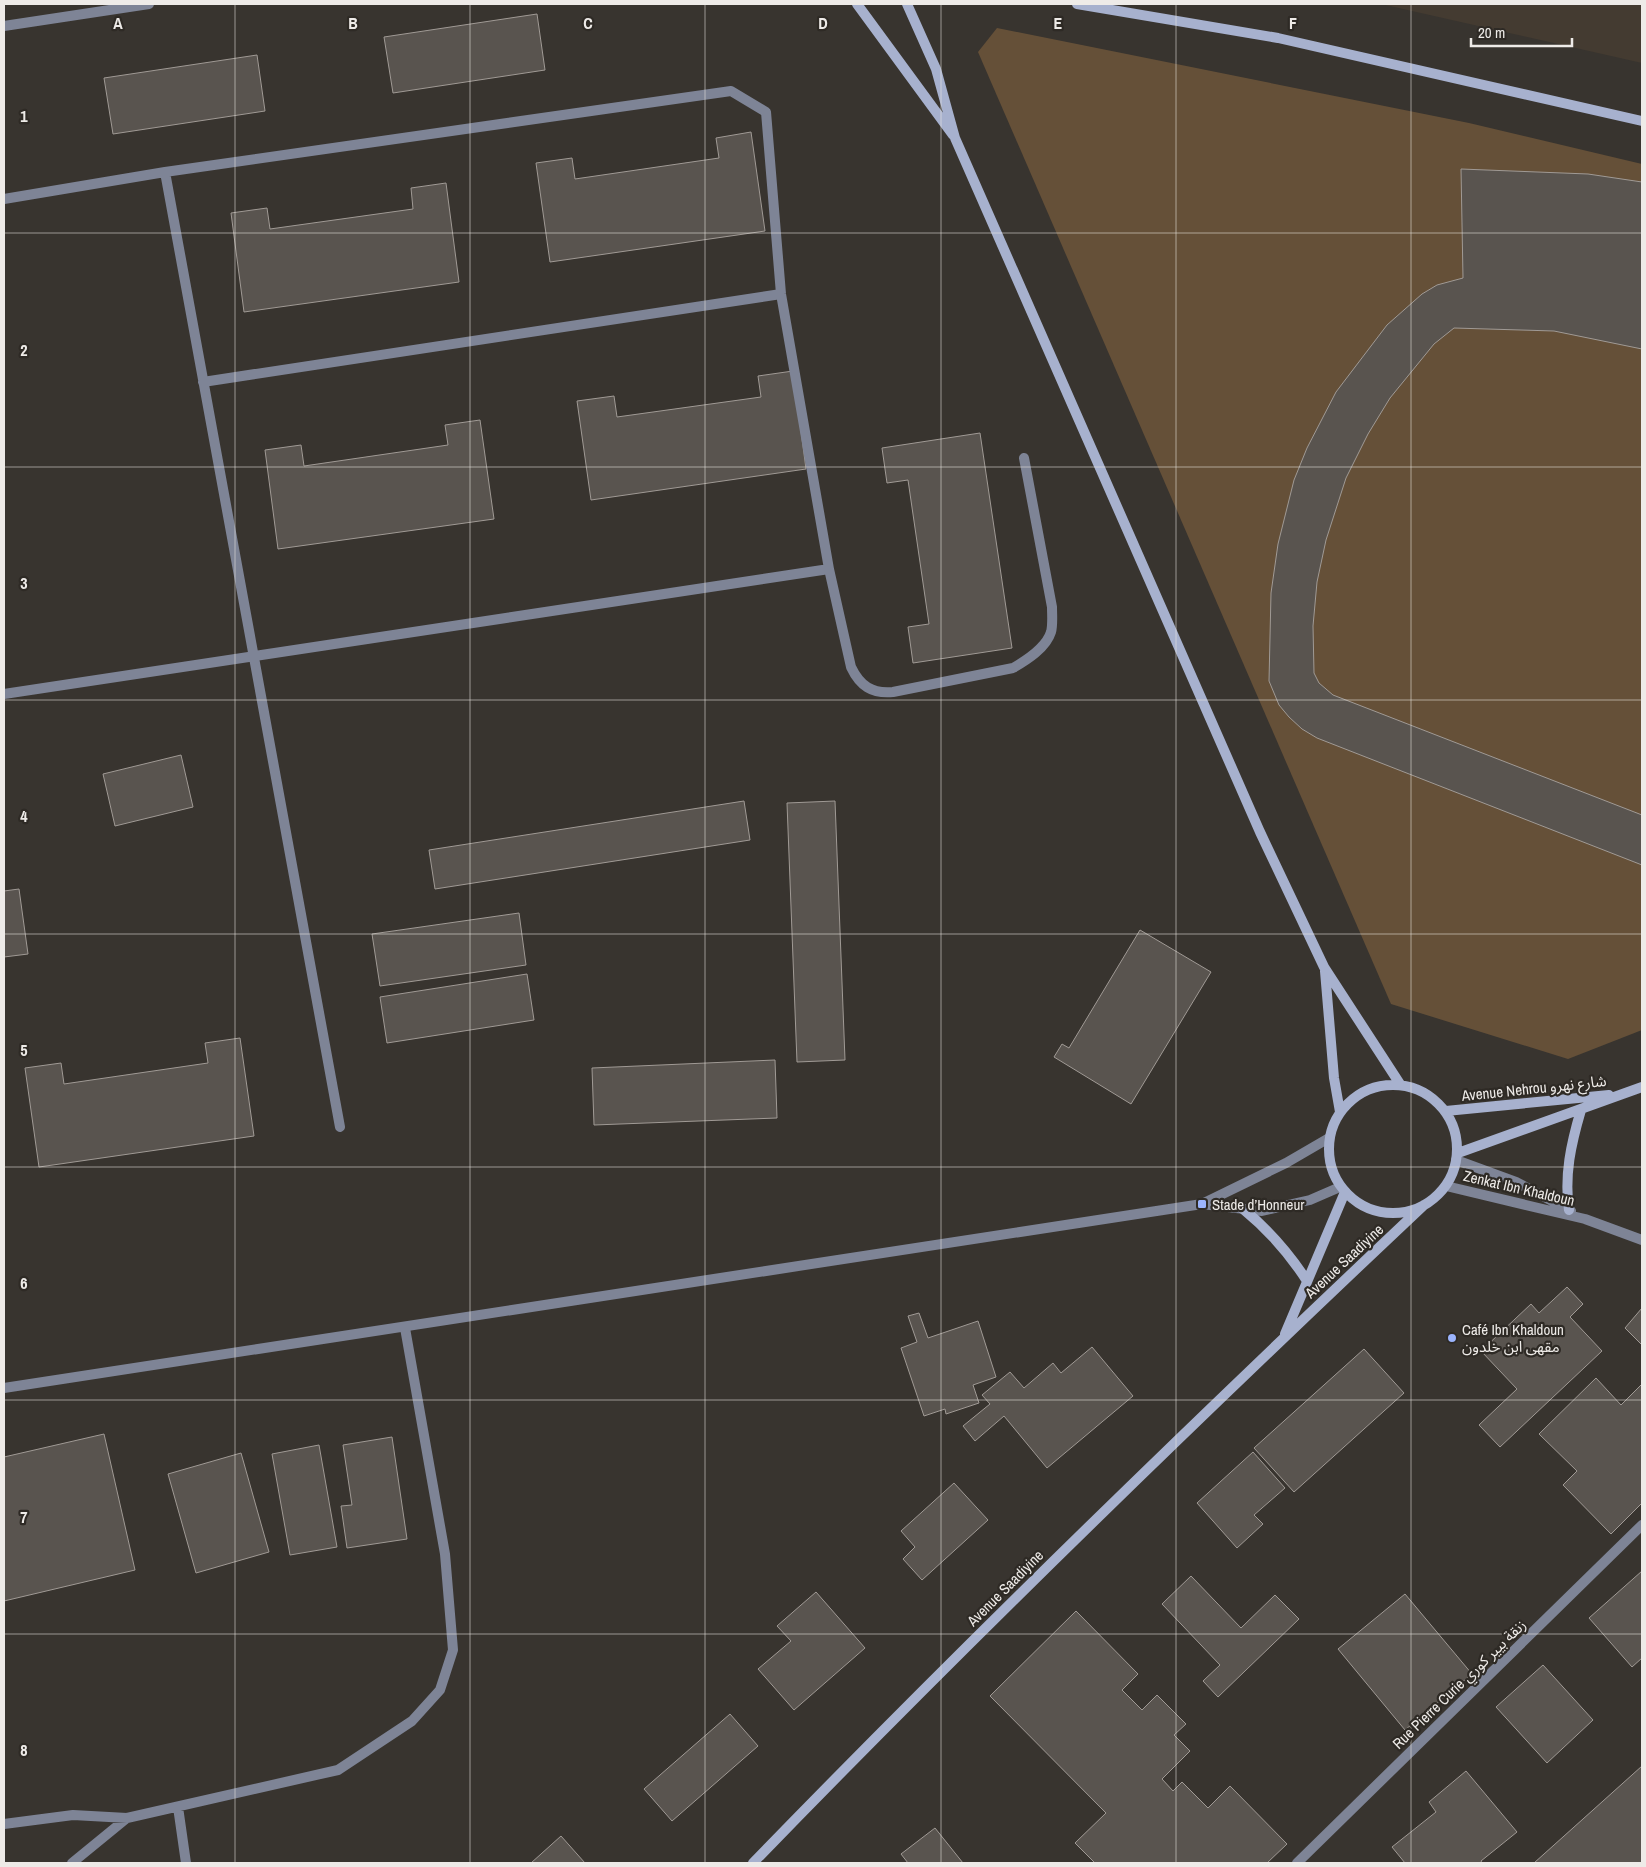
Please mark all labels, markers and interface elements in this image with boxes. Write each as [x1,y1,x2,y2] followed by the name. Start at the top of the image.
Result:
[113,12,123,34] text: A
[348,12,358,34] text: B
[583,12,593,34] text: C
[818,12,828,34] text: D
[1054,12,1063,34] text: E
[1289,12,1297,34] text: F
[1471,15,1572,47] scale bar
[1478,22,1505,43] text: 20 m
[20,105,28,127] text: 1
[20,339,28,361] text: 2
[20,572,28,594] text: 3
[20,805,28,827] text: 4
[20,1039,28,1061] text: 5
[1459,1070,1608,1108] street label: Avenue Nehrou شارع نهرو
[1461,1165,1577,1211] street label: Zenkat Ibn Khaldoun
[1212,1194,1304,1215] place label: Stade d’Honneur
[1196,1198,1208,1210] marker: Stade d’Honneur
[1299,1219,1388,1304] street label: Avenue Saadiyine
[20,1272,28,1294] text: 6
[1462,1319,1564,1357] place label: Café Ibn Khaldoun مقهى ابن خلدون
[1446,1332,1458,1344] marker: Café Ibn Khaldoun مقهى ابن خلدون
[20,1506,28,1528] text: 7
[961,1545,1048,1632] street label: Avenue Saadiyine
[1388,1614,1531,1755] street label: Rue Pierre Curie زنقة بيير كوري
[20,1739,28,1761] text: 8

